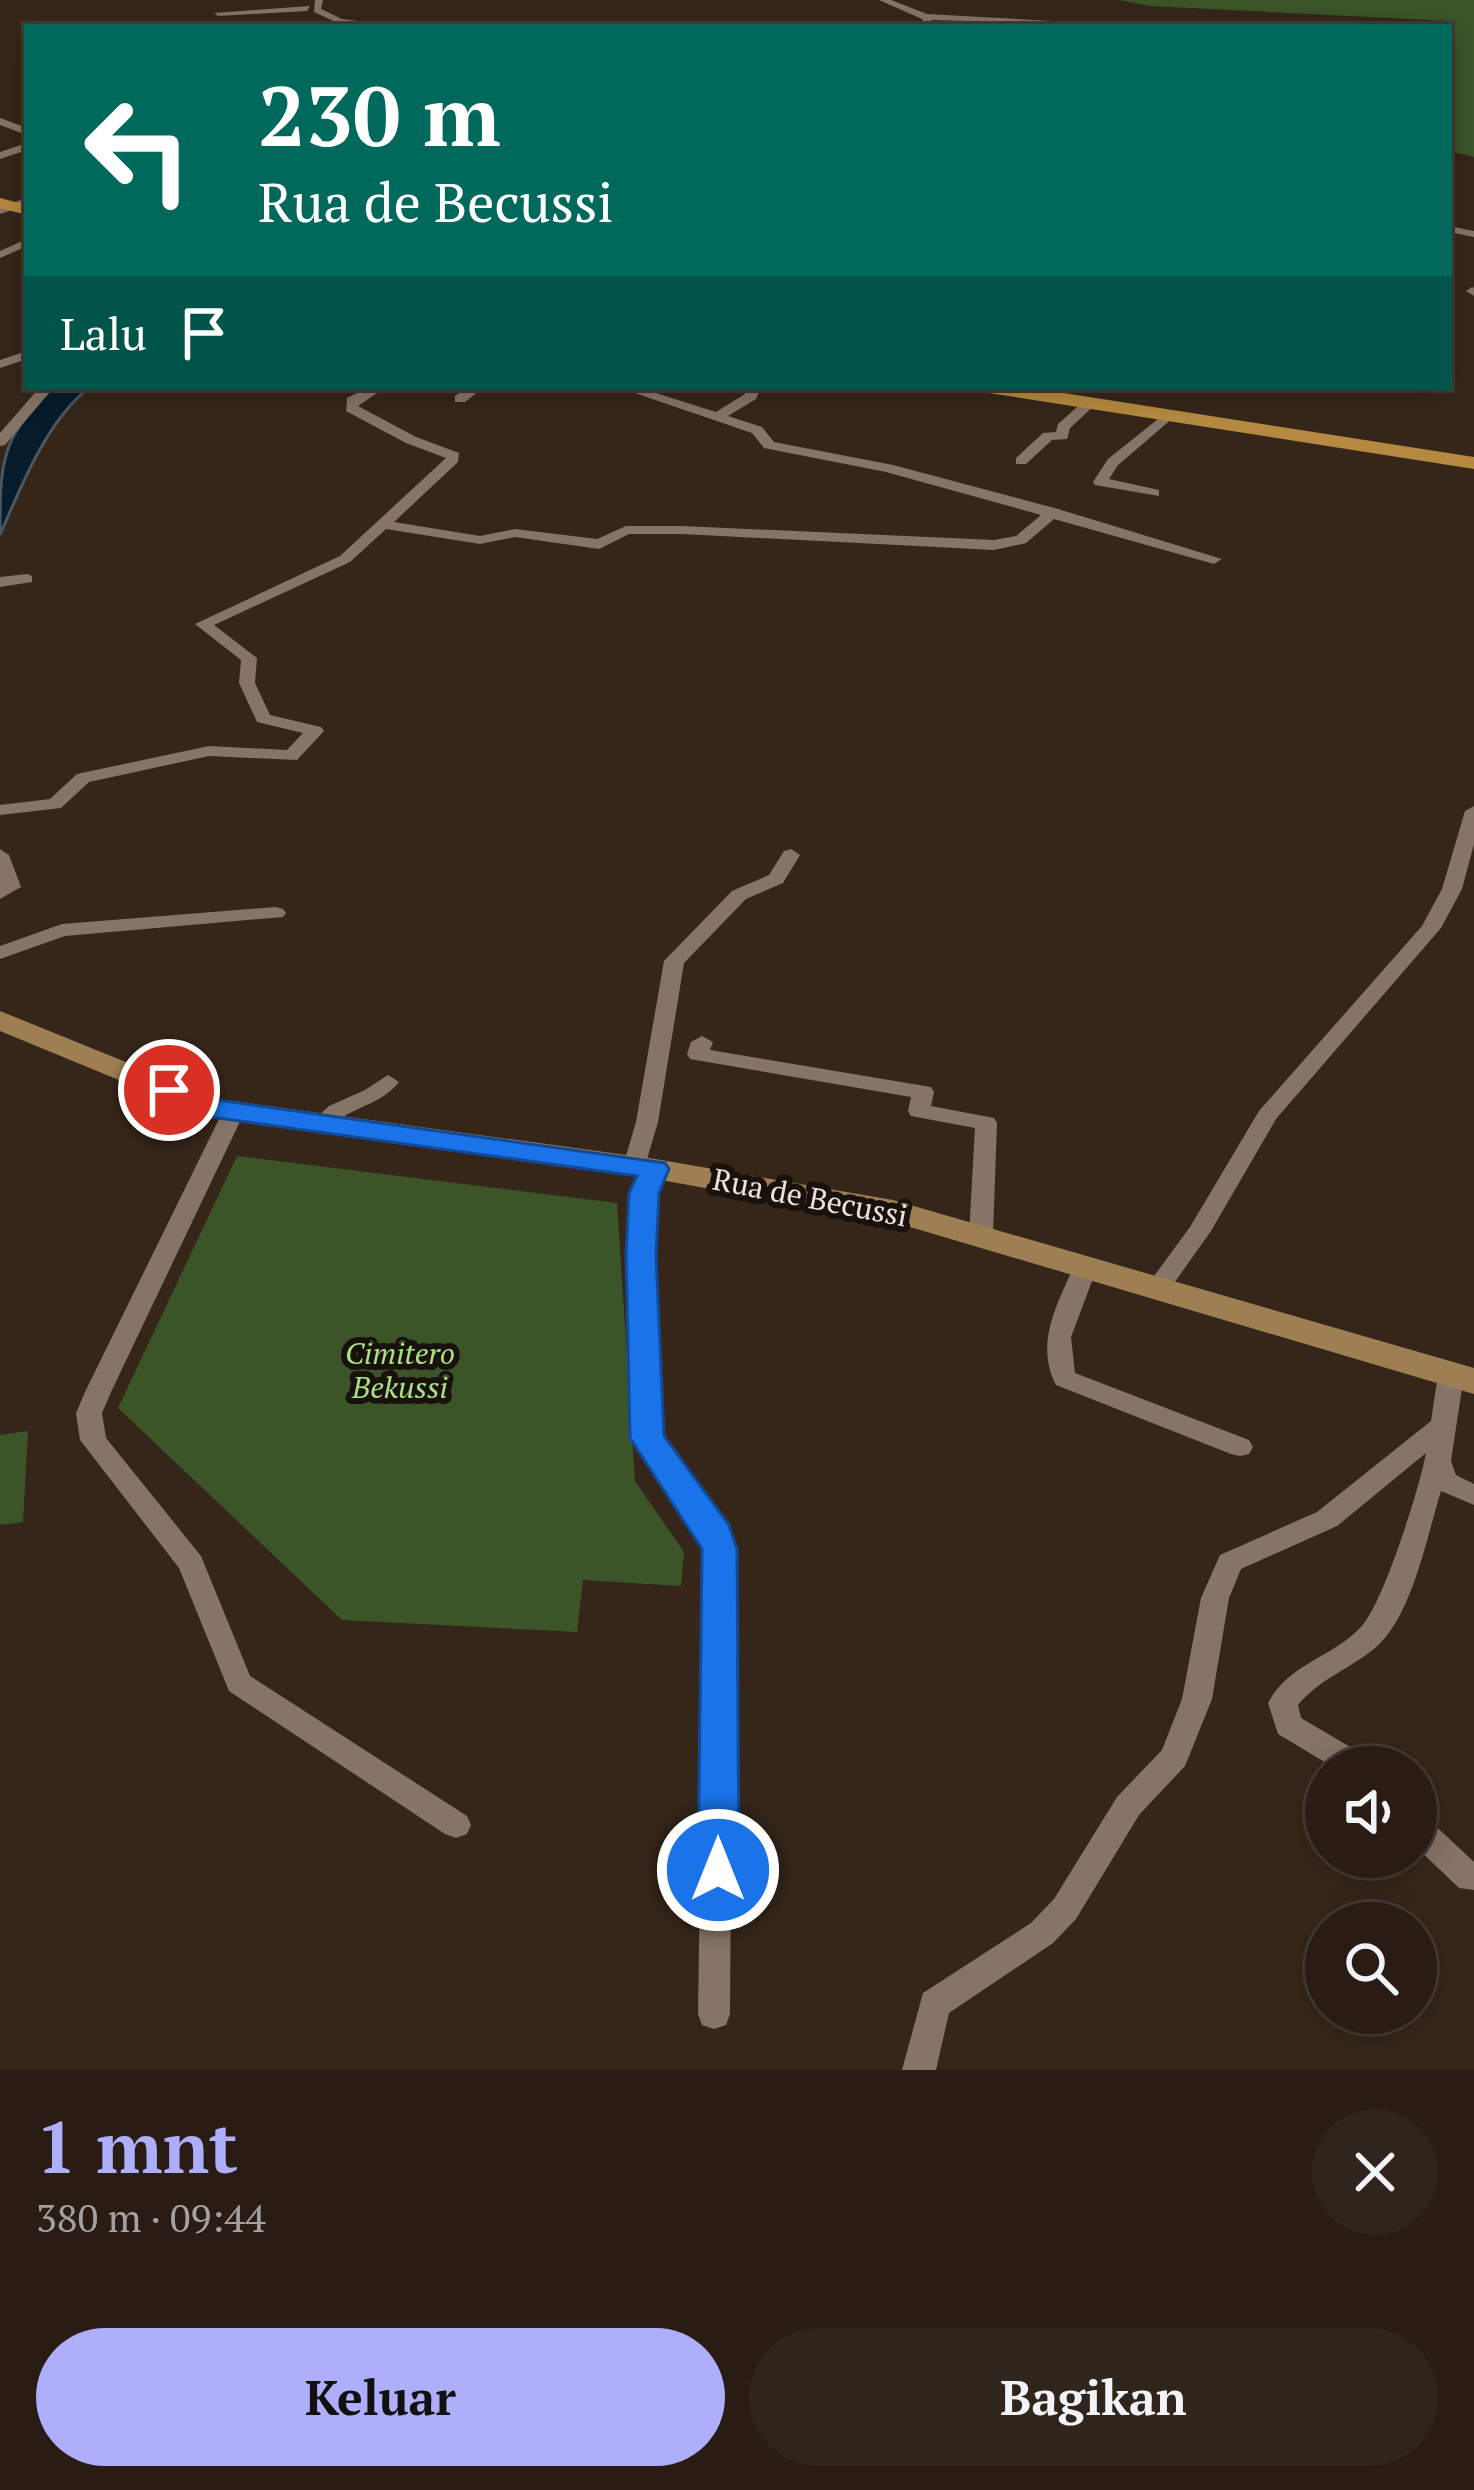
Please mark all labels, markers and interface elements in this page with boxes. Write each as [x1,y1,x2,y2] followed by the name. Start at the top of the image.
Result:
[258,59,501,170] text: 230 m
[60,72,216,228] icon: left
[258,166,614,237] text: Rua de Becussi
[171,300,237,366] icon: arrive
[60,303,147,363] text: Lalu
[118,1039,220,1141] pin
[136,1057,202,1123] icon: arrive
[709,1159,911,1235] street label: Rua de Becussi
[345,1333,455,1407] park label: Cimitero Bekussi
[1305,1746,1437,2034] map controls
[1305,1746,1437,1878] button: sound
[655,1807,781,1933] position arrow
[1305,1902,1437,2034] button: search
[36,2098,238,2194] text: 1 mnt
[1312,2109,1438,2235] button: close
[36,2191,266,2243] text: 380 m · 09:44
[36,2328,725,2466] button: Keluar
[749,2328,1438,2466] button: Bagikan

